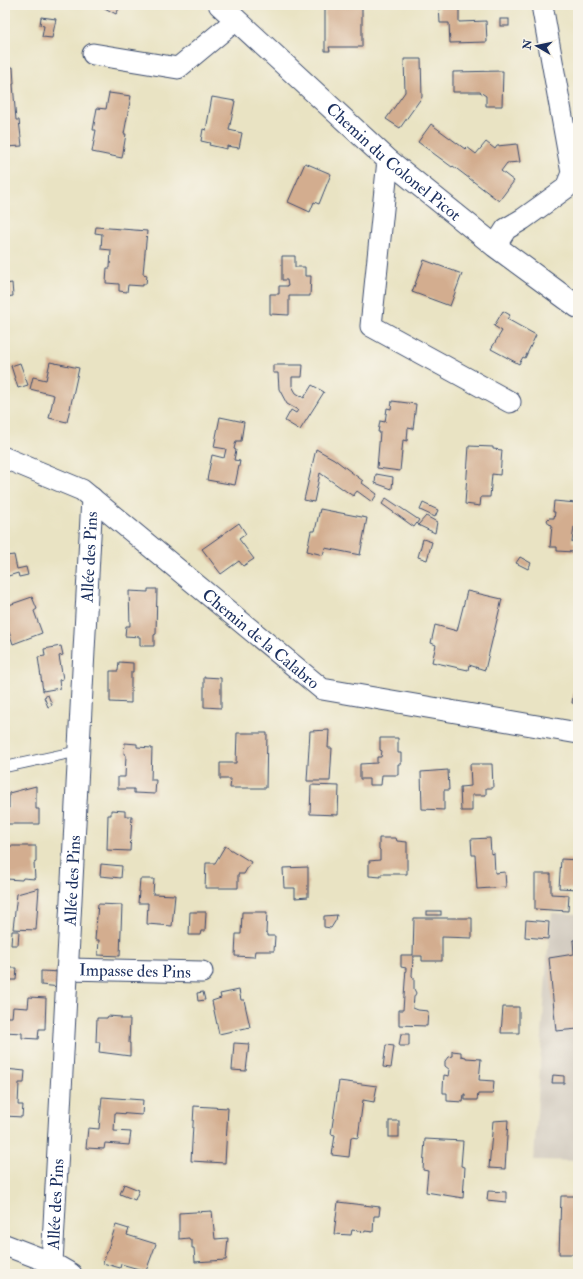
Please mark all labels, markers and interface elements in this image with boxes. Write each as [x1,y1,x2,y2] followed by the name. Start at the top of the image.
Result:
[517,26,557,66] north arrow
[520,38,535,51] text: N
[322,98,466,226] street label: Chemin du Colonel Picot
[76,511,102,604] street label: Allée des Pins
[198,584,324,694] street label: Chemin de la Calabro
[60,834,85,928] street label: Allée des Pins
[79,959,191,983] street label: Impasse des Pins
[43,1158,68,1251] street label: Allée des Pins

